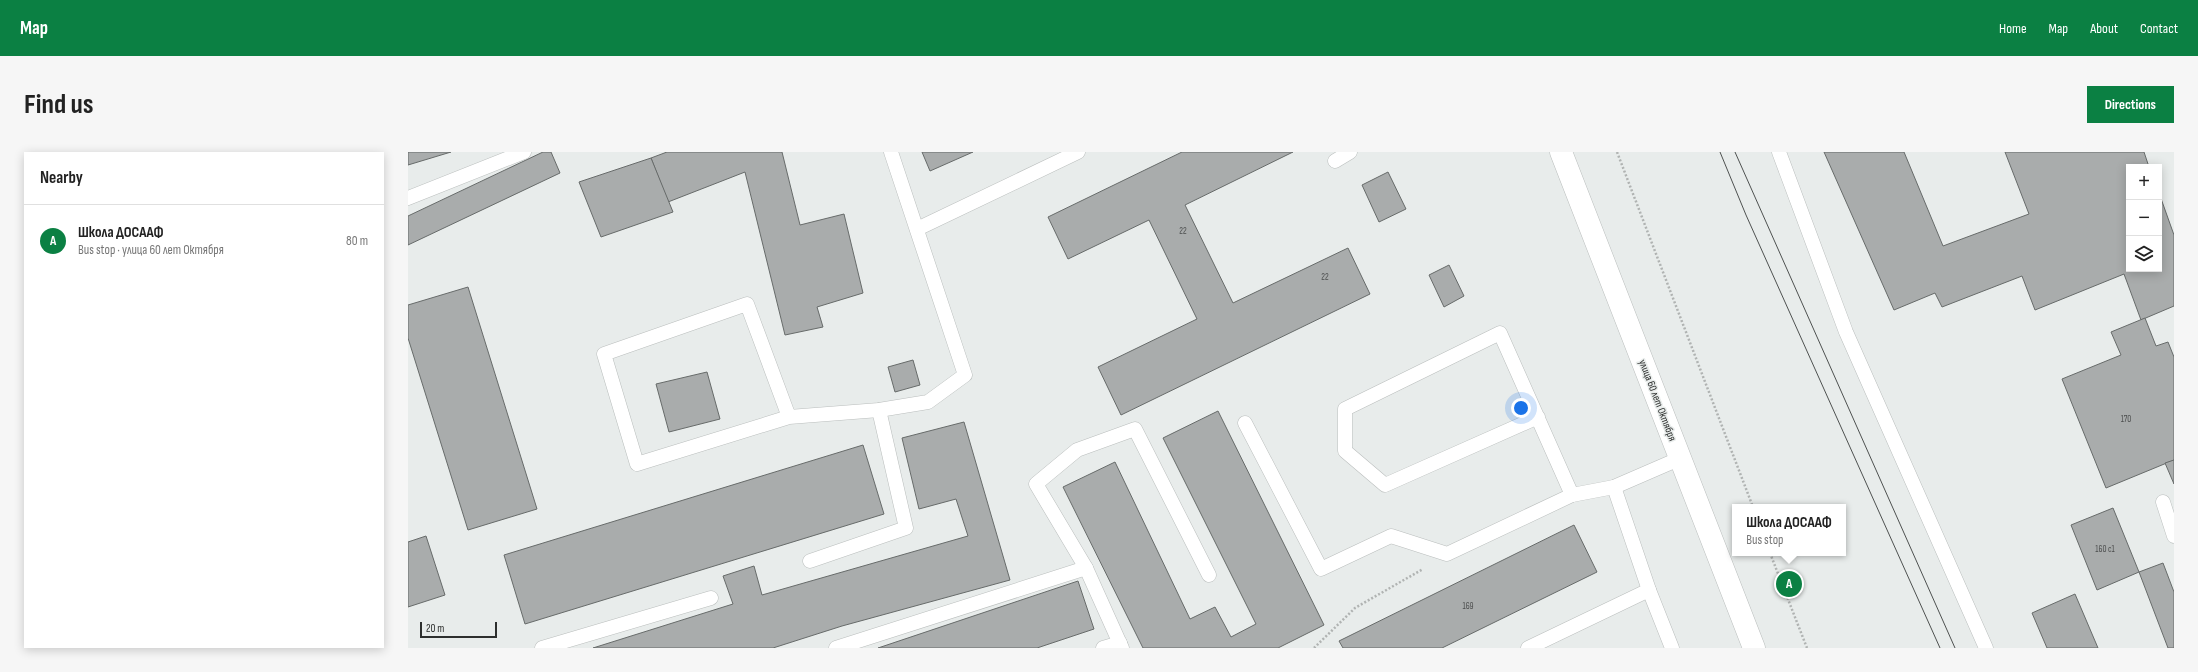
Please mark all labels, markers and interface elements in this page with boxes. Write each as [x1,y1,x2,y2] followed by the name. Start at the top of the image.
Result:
[20,17,48,40] text: Map
[1999,20,2027,37] text: Home
[2049,20,2068,37] text: Map
[2090,20,2118,37] text: About
[2140,20,2178,37] text: Contact
[2087,86,2174,123] button: Directions
[24,88,93,121] text: Find us
[2126,164,2162,272] map controls
[2126,164,2162,200] button: +
[40,168,83,188] text: Nearby
[2126,200,2162,236] button: −
[78,223,164,242] text: Школа ДОСААФ
[1179,226,1187,237] house number: 22
[50,233,56,249] text: A
[346,233,368,249] text: 80 m
[2126,236,2162,272] button: layers
[78,242,224,258] text: Bus stop · улица 60 лет Октября
[1321,272,1329,283] house number: 22
[1636,358,1679,443] street label: улица 60 лет Октября
[1511,398,1531,418] your location
[2121,414,2131,425] house number: 170
[1732,504,1846,556] popup
[1746,513,1832,532] text: Школа ДОСААФ
[1746,532,1783,548] text: Bus stop
[2095,544,2115,555] house number: 160 с1
[1776,569,1802,599] pin: A
[1462,601,1474,612] house number: 169
[420,620,497,639] scale bar
[426,622,444,635] text: 20 m

